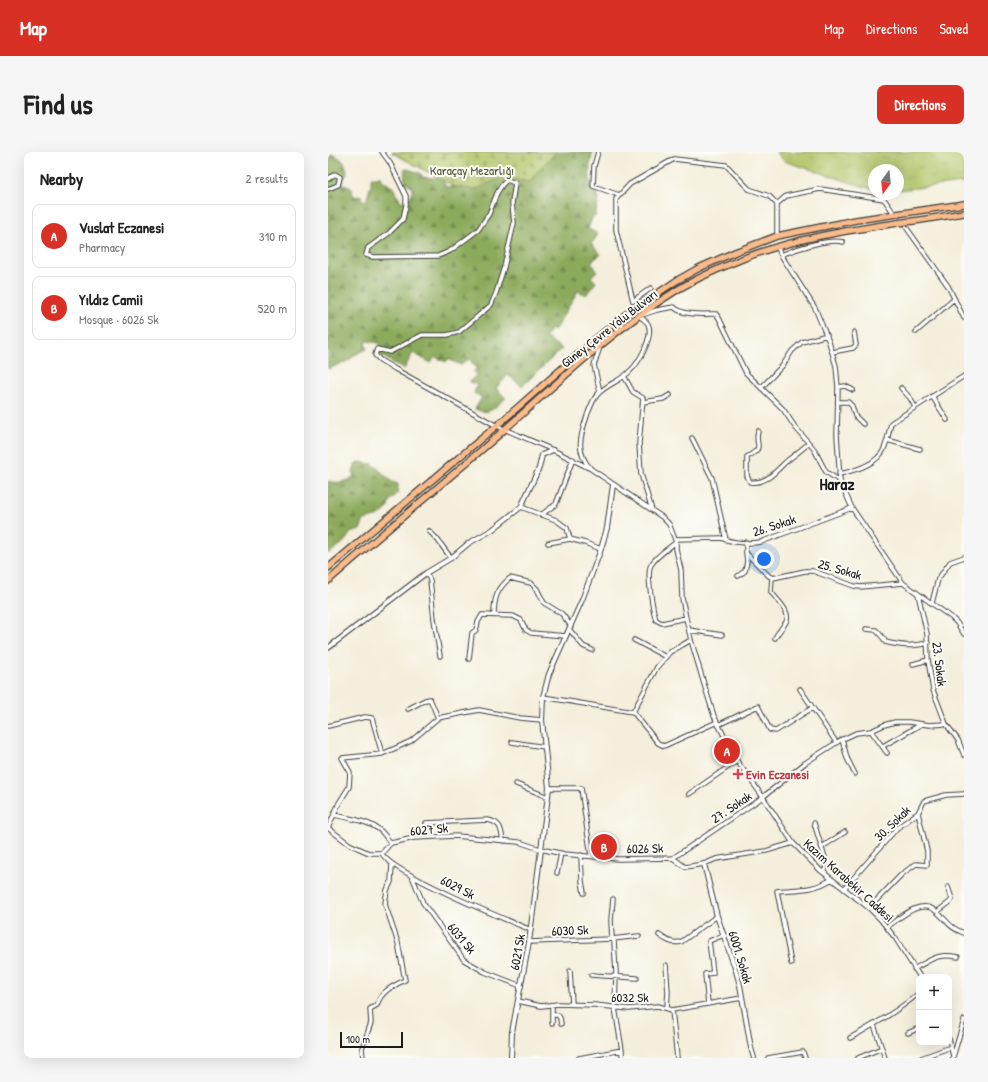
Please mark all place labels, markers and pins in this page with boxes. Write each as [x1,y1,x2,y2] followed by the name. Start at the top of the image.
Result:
[714,736,740,766] pin: A
[746,765,809,783] place label: Evin Eczanesi
[733,769,743,779] marker: Evin Eczanesi
[591,832,617,862] pin: B

